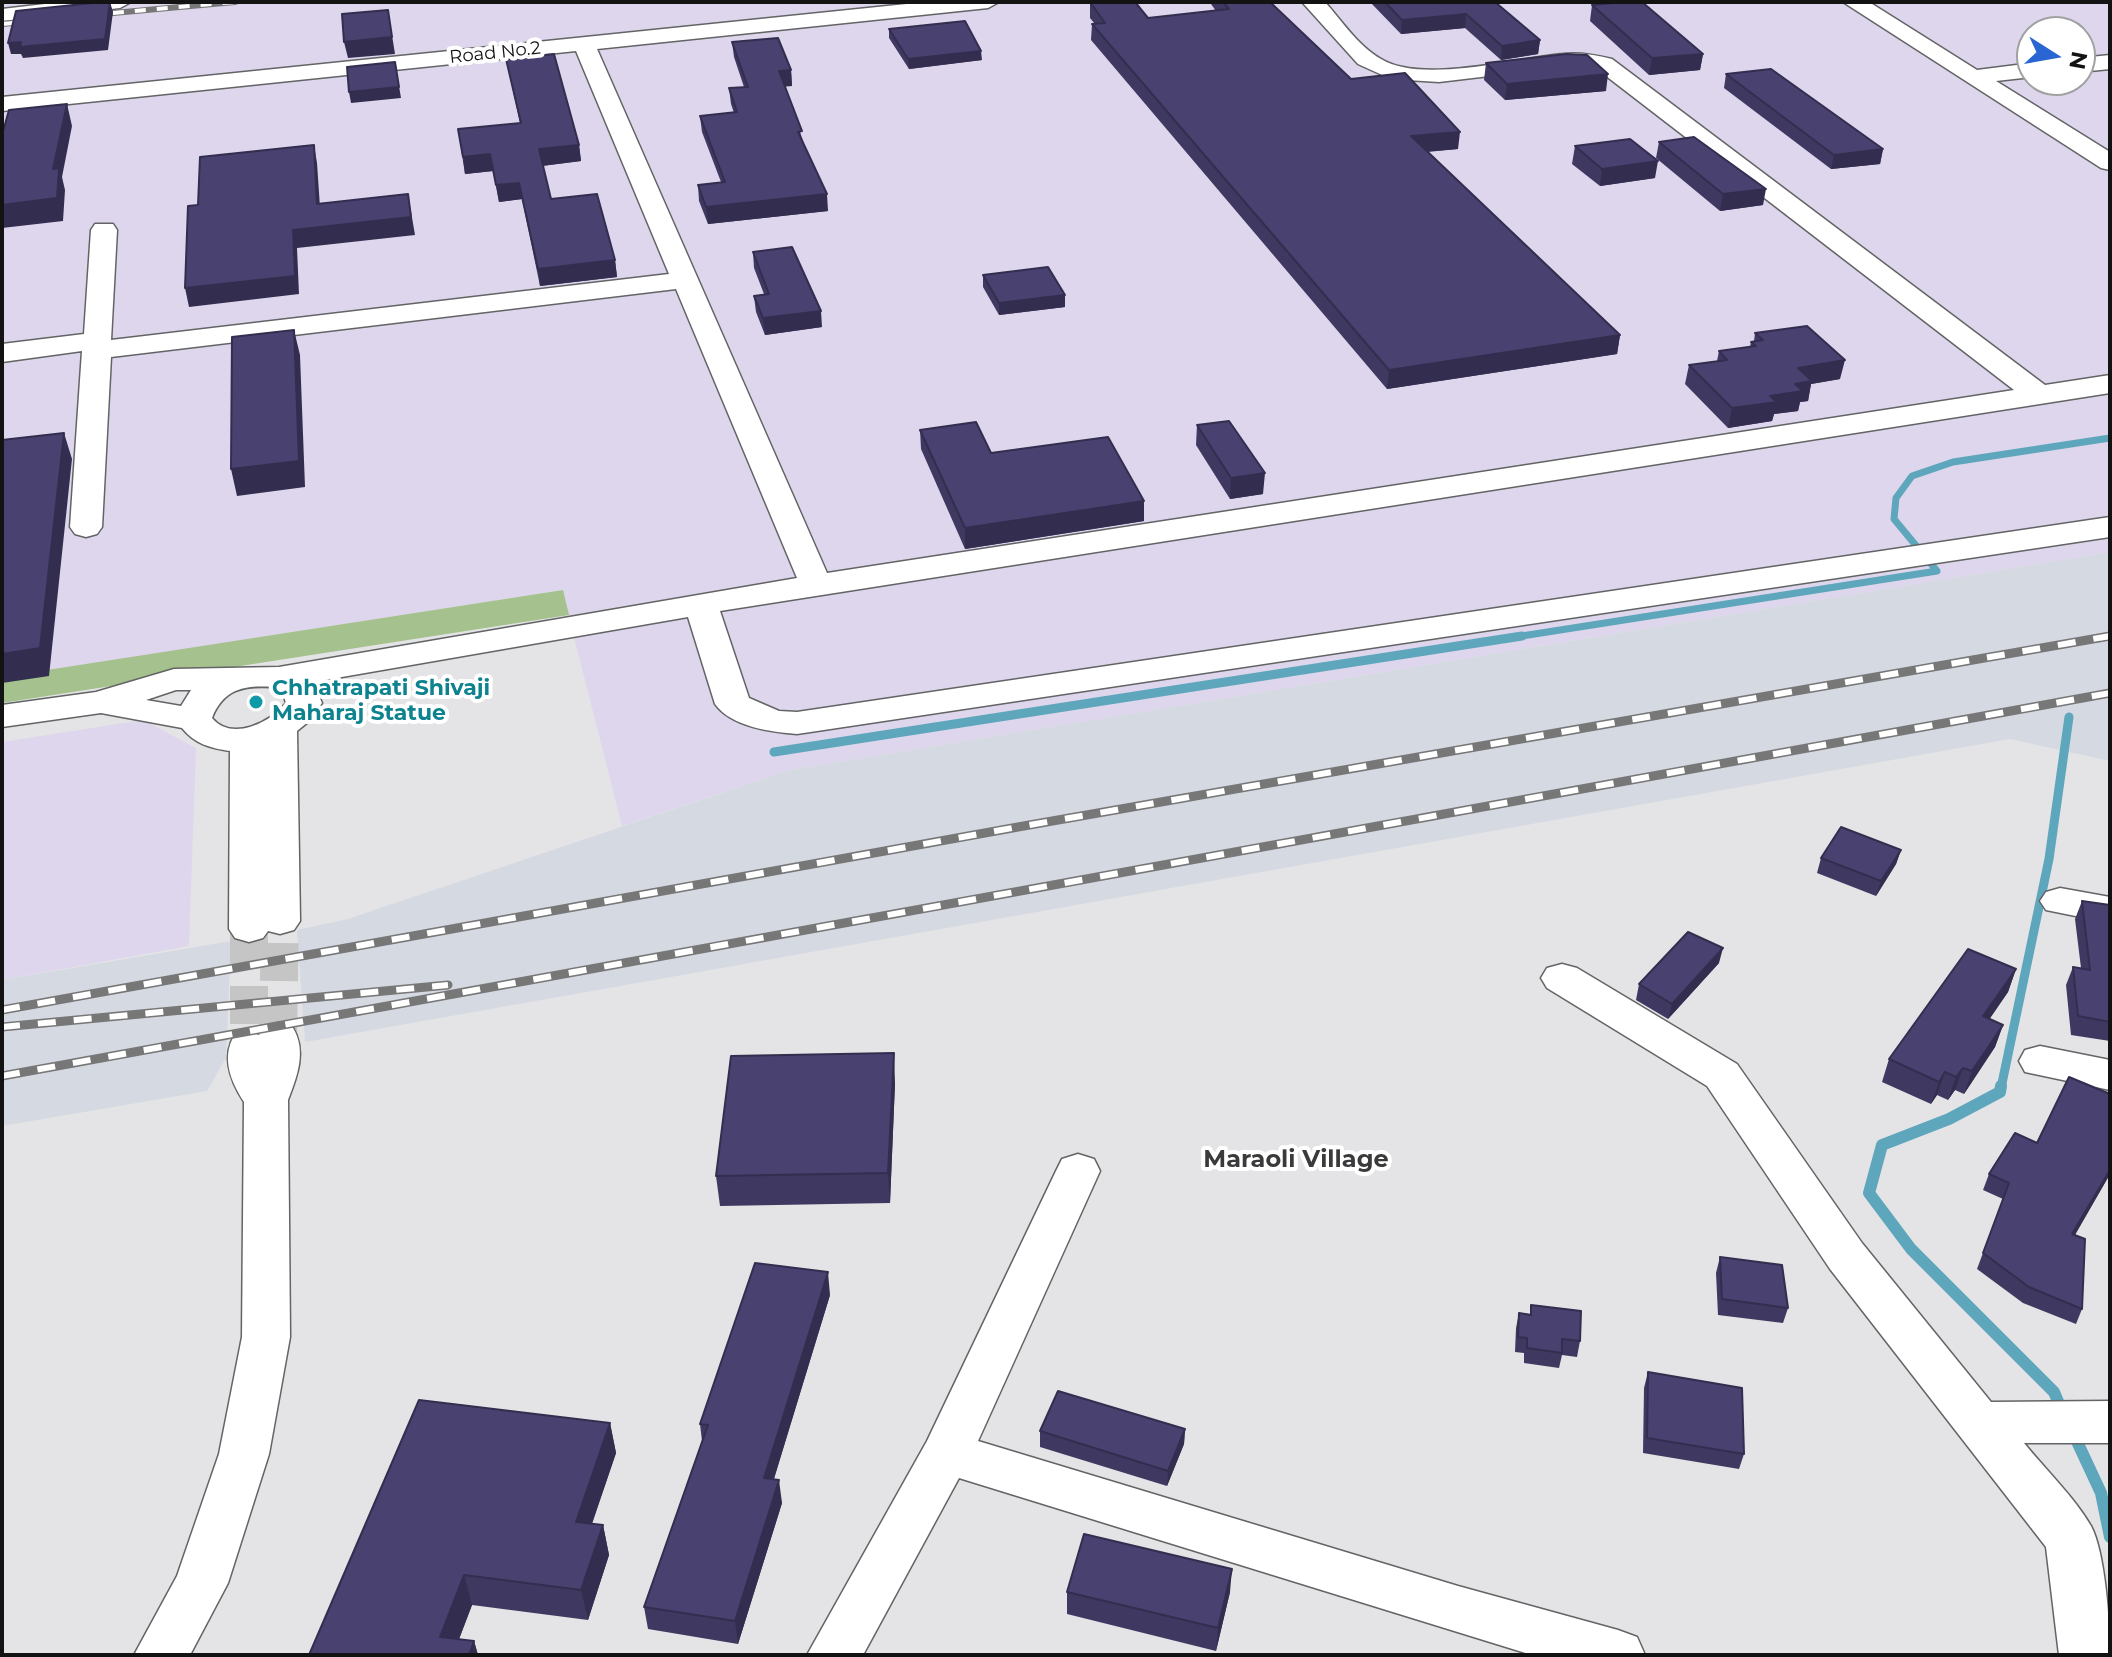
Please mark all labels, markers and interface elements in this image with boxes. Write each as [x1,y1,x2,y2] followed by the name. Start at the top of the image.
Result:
[2016,16,2096,96] north arrow
[448,37,542,69] street label: Road No.2
[2063,49,2093,72] text: N
[272,676,490,728] place label: Chhatrapati Shivaji Maharaj Statue
[247,693,265,711] marker: Chhatrapati Shivaji Maharaj Statue
[1203,1146,1389,1174] district label: Maraoli Village

